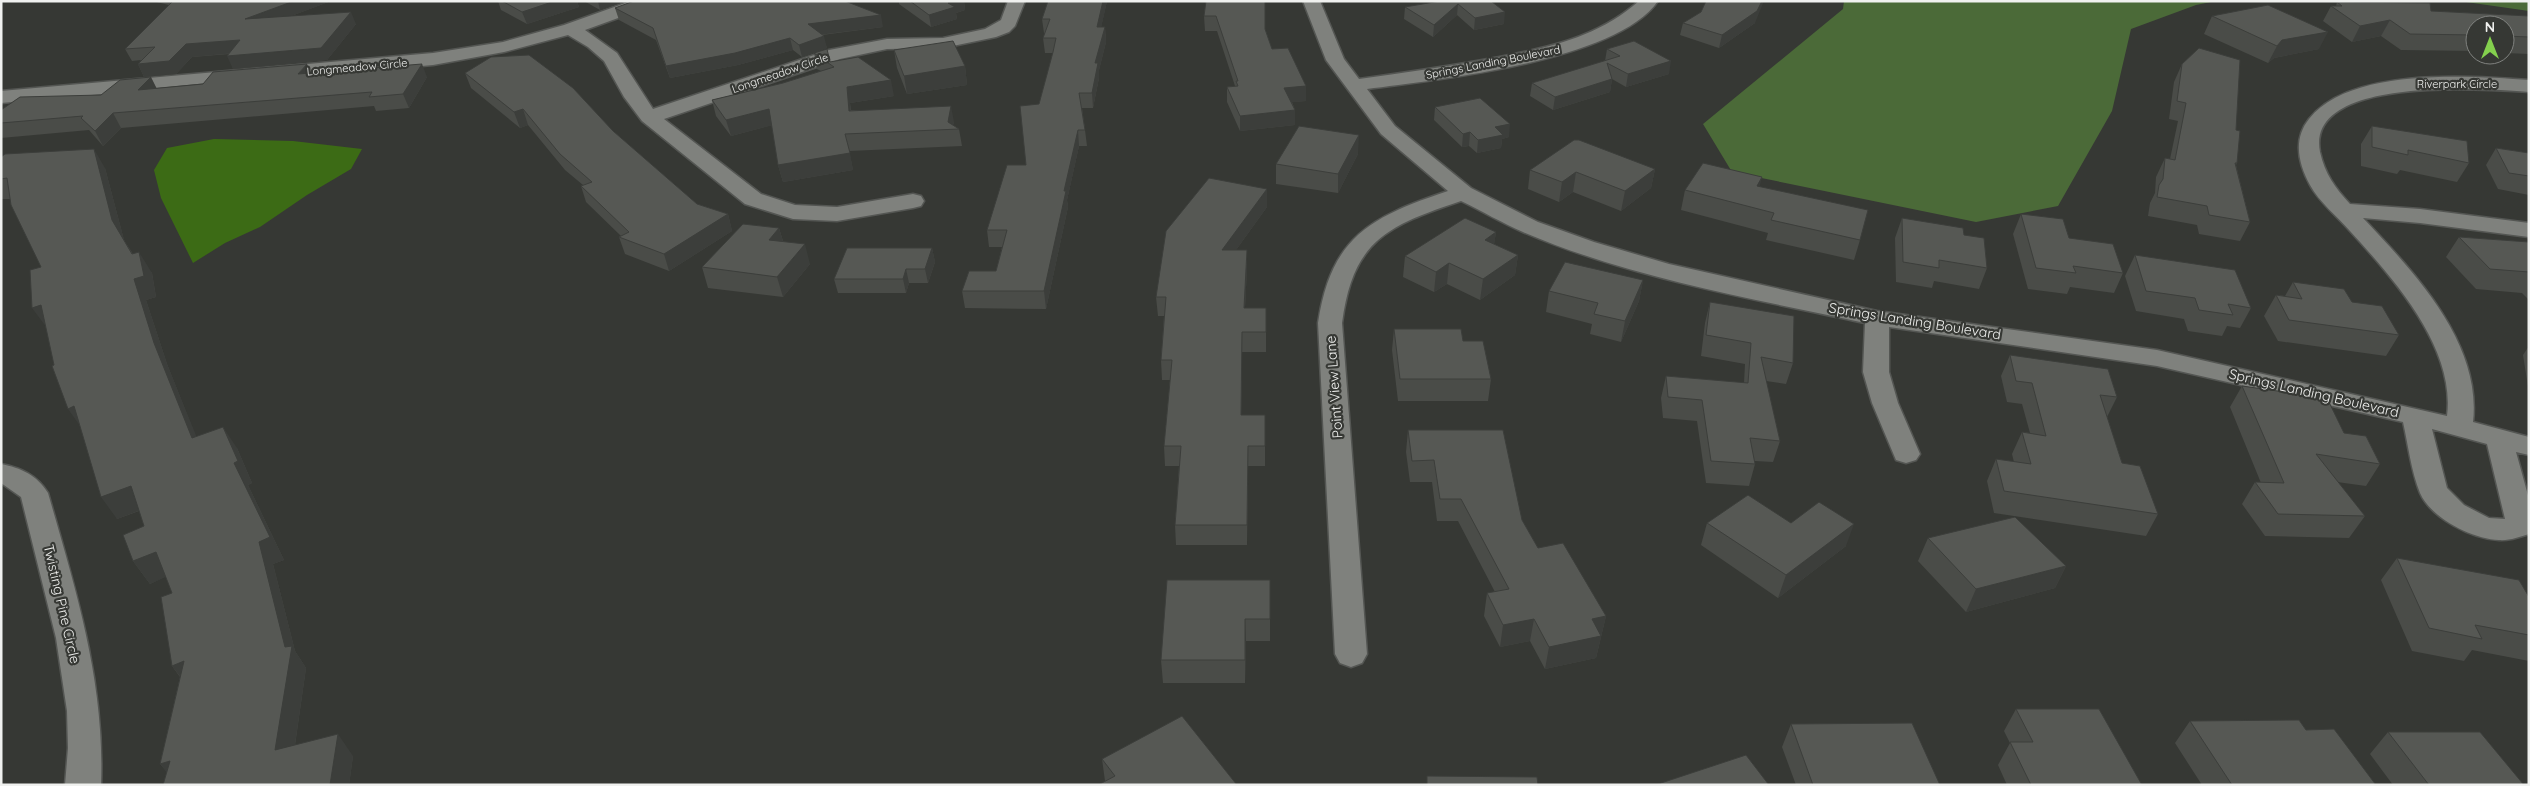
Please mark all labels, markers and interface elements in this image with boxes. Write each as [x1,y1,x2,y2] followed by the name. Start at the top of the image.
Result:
[2465,15,2515,65] north arrow
[2485,18,2495,36] text: N
[1425,42,1561,82] street label: Springs Landing Boulevard
[730,50,830,96] street label: Longmeadow Circle
[306,56,408,78] street label: Longmeadow Circle
[2417,77,2497,91] street label: Riverpark Circle
[1828,299,2002,343] street label: Springs Landing Boulevard
[1321,335,1347,439] street label: Point View Lane
[2227,365,2401,421] street label: Springs Landing Boulevard
[40,543,84,665] street label: Twisting Pine Circle

